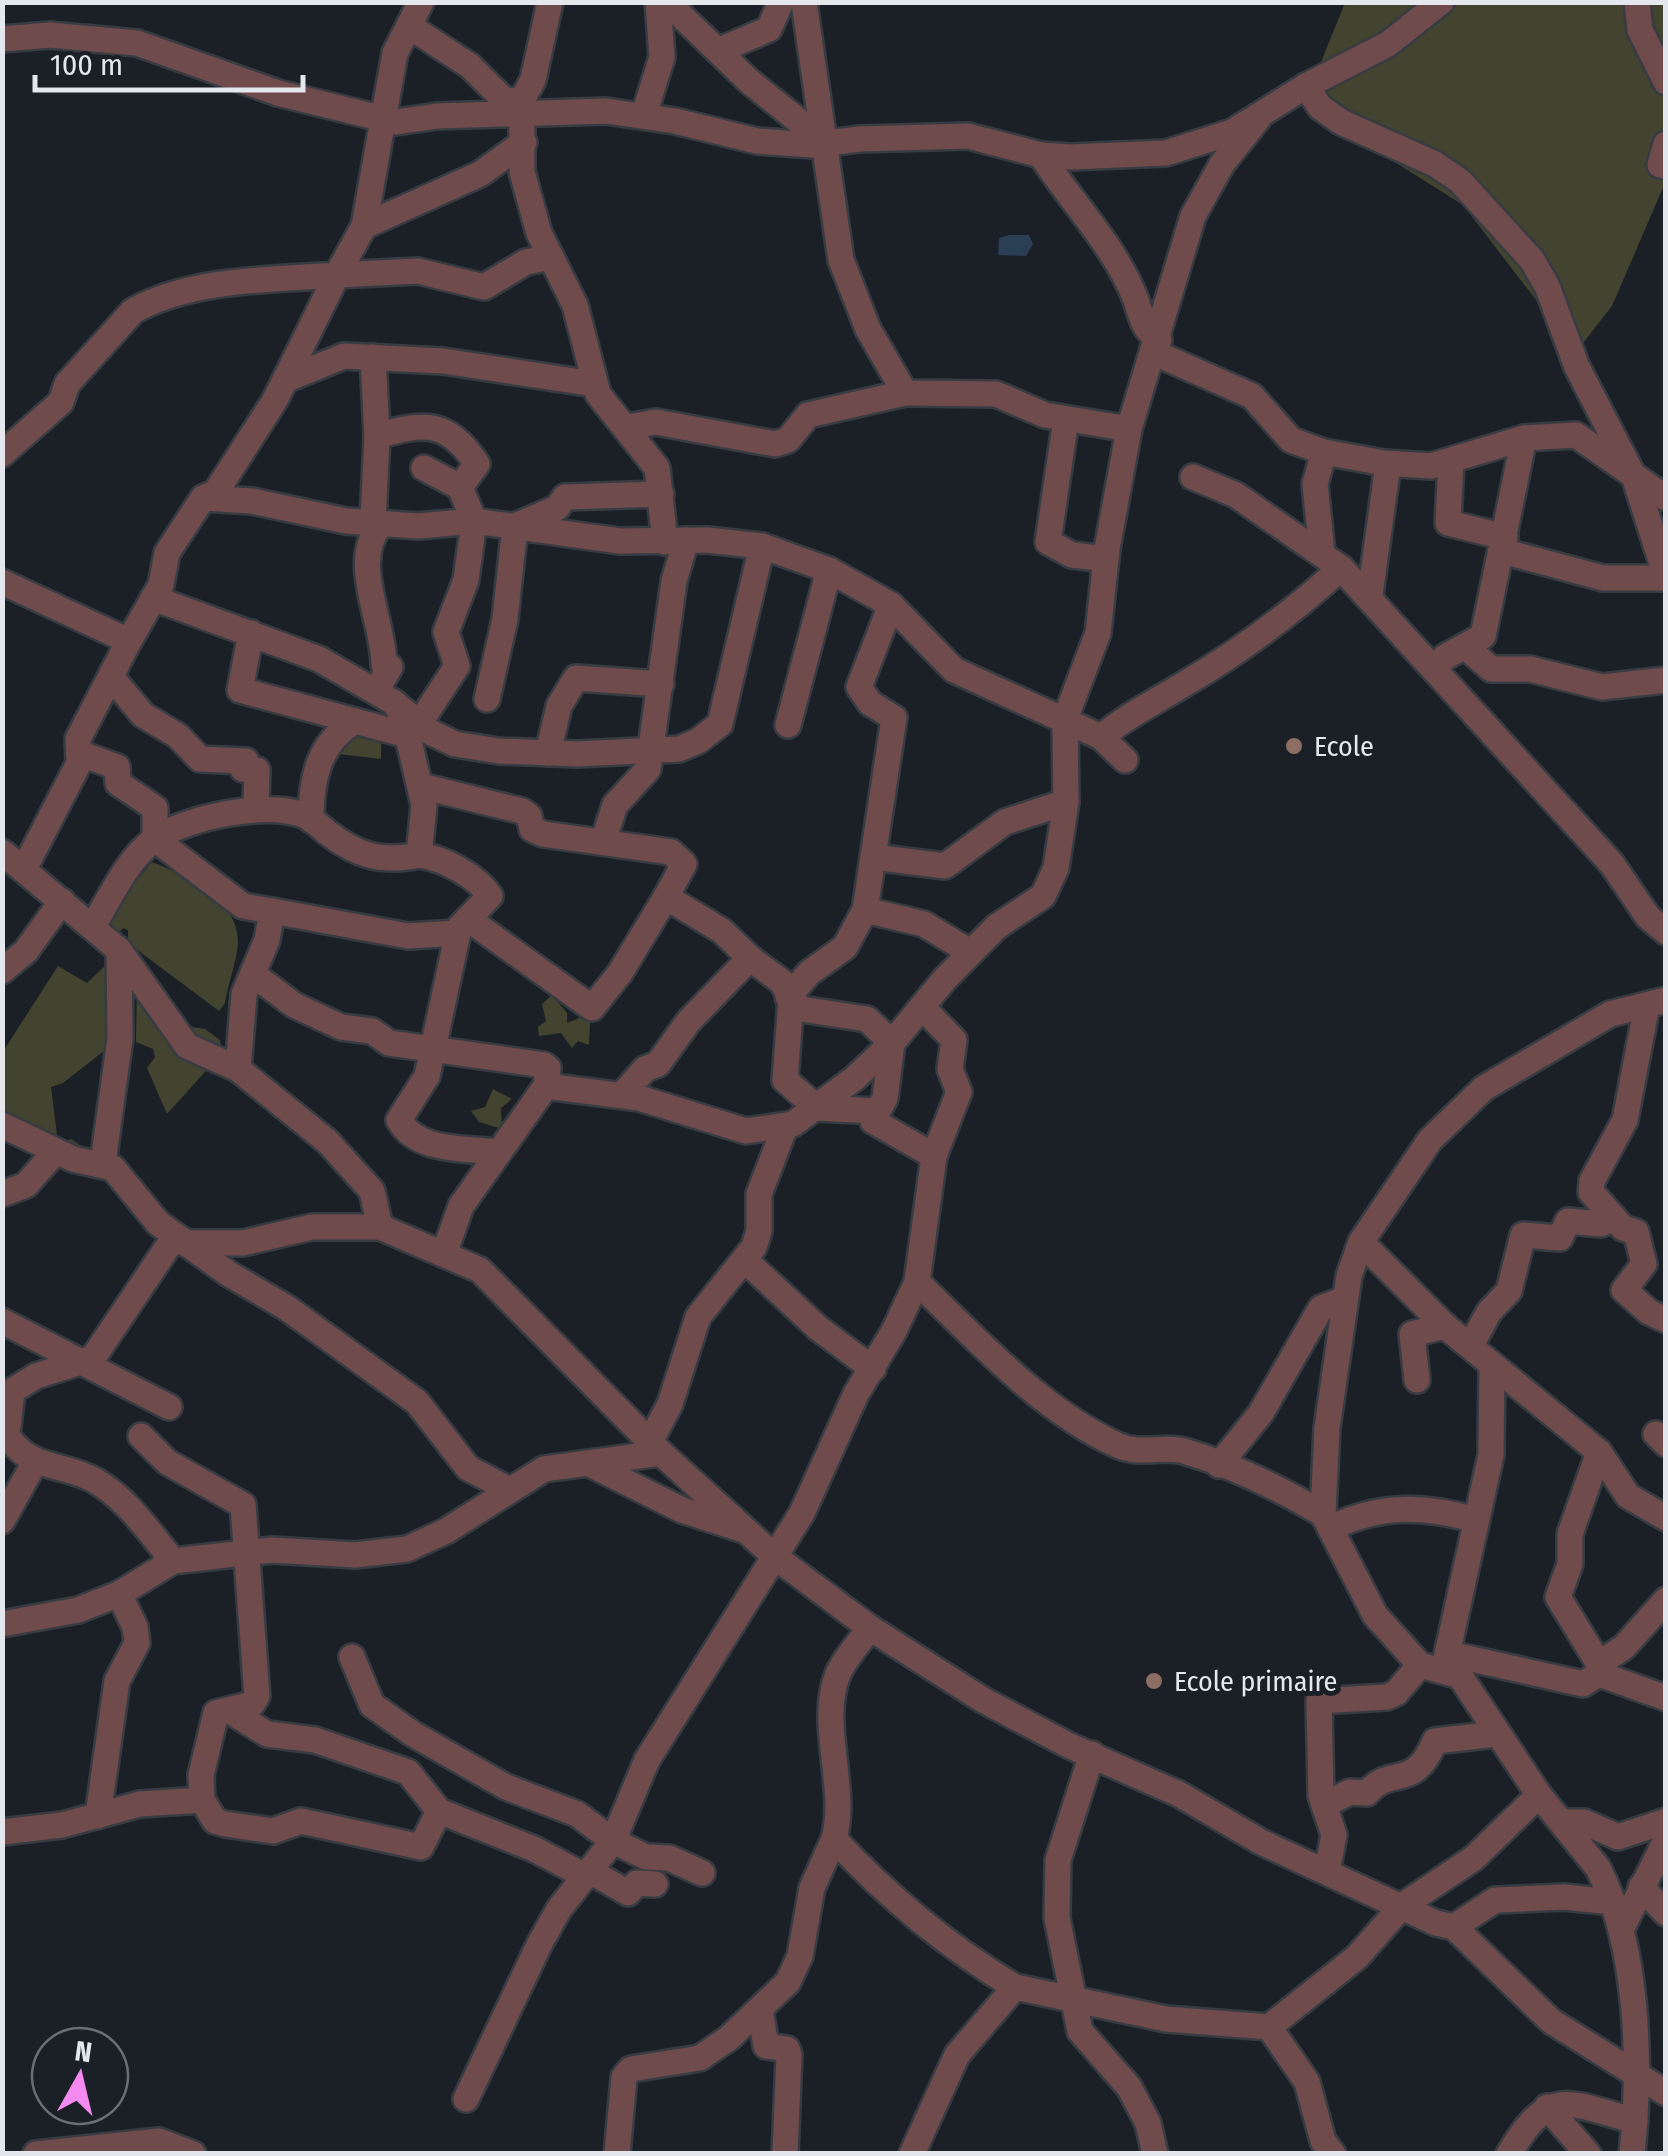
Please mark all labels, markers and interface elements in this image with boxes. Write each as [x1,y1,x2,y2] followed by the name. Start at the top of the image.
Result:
[35,30,302,92] scale bar
[50,47,123,83] text: 100 m
[1314,730,1374,763] place label: Ecole
[1283,735,1305,757] marker: Ecole
[1174,1665,1337,1698] place label: Ecole primaire
[1143,1670,1165,1692] marker: Ecole primaire
[30,2026,130,2126] north arrow
[73,2034,94,2069] text: N

